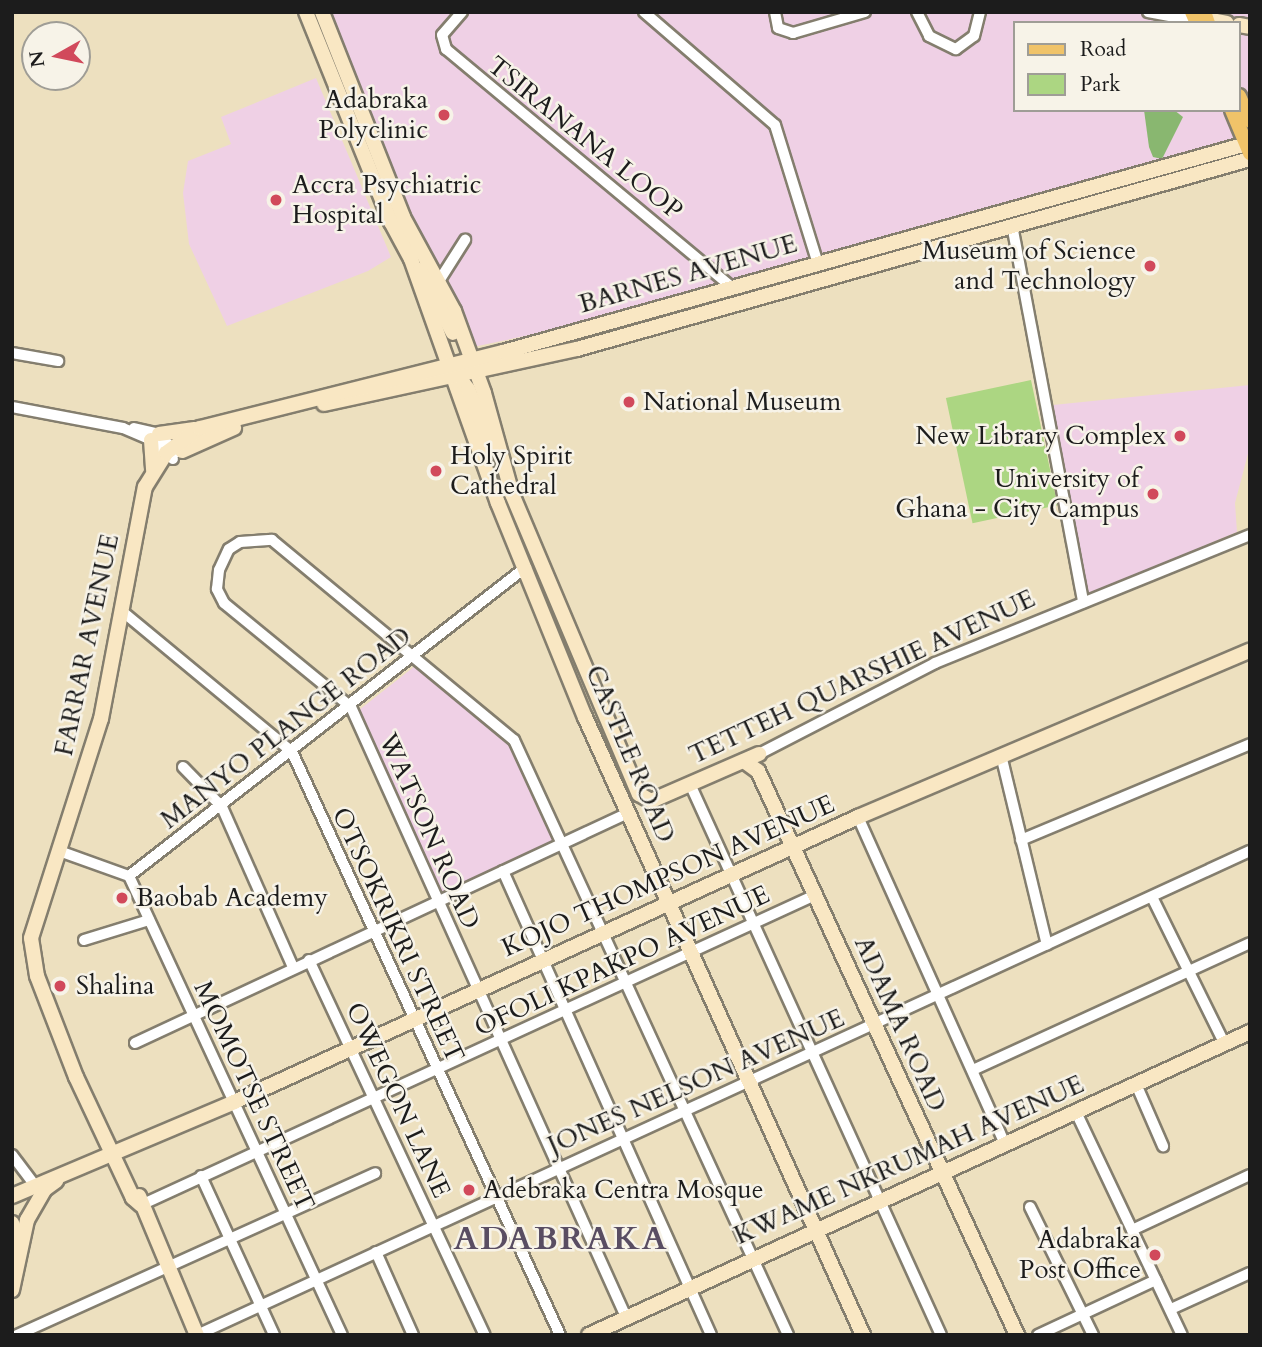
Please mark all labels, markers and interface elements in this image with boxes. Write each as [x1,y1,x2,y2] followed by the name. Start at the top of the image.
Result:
[21,21,91,91] north arrow
[1014,21,1241,112] legend
[1080,35,1126,64] text: Road
[23,49,51,69] text: N
[481,50,689,226] street label: TSIRANANA LOOP
[1080,70,1120,99] text: Park
[318,84,428,146] place label: Adabraka Polyclinic
[434,105,454,125] marker: Adabraka Polyclinic
[292,169,481,230] place label: Accra Psychiatric Hospital
[266,190,286,210] marker: Accra Psychiatric Hospital
[575,228,801,320] street label: BARNES AVENUE
[922,235,1136,296] place label: Museum of Science and Technology
[1142,258,1158,274] marker: Museum of Science and Technology
[643,386,841,418] place label: National Museum
[621,394,637,410] marker: National Museum
[915,420,1166,452] place label: New Library Complex
[1172,428,1188,444] marker: New Library Complex
[450,440,572,502] place label: Holy Spirit Cathedral
[428,463,444,479] marker: Holy Spirit Cathedral
[895,463,1139,524] place label: University of Ghana - City Campus
[1145,486,1161,502] marker: University of Ghana - City Campus
[48,531,126,759] street label: FARRAR AVENUE
[684,583,1040,771] street label: TETTEH QUARSHIE AVENUE
[154,620,418,836] street label: MANYO PLANGE ROAD
[579,661,681,847] street label: CASTLE ROAD
[372,728,486,934] street label: WATSON ROAD
[497,788,839,964] street label: KOJO THOMPSON AVENUE
[325,803,471,1067] street label: OTSOKRIKRI STREET
[470,879,774,1043] street label: OFOLI KPAKPO AVENUE
[136,882,328,914] place label: Baobab Academy
[114,890,130,906] marker: Baobab Academy
[847,932,953,1116] street label: ADAMA ROAD
[76,970,154,1002] place label: Shalina
[50,976,70,996] marker: Shalina
[187,976,321,1216] street label: MOMOTSE STREET
[339,997,457,1203] street label: OWEGON LANE
[543,1002,849,1162] street label: JONES NELSON AVENUE
[729,1069,1089,1251] street label: KWAME NKRUMAH AVENUE
[483,1174,764,1206] place label: Adebraka Centra Mosque
[461,1182,477,1198] marker: Adebraka Centra Mosque
[454,1219,668,1259] district label: ADABRAKA
[1019,1224,1141,1286] place label: Adabraka Post Office
[1147,1247,1163,1263] marker: Adabraka Post Office

